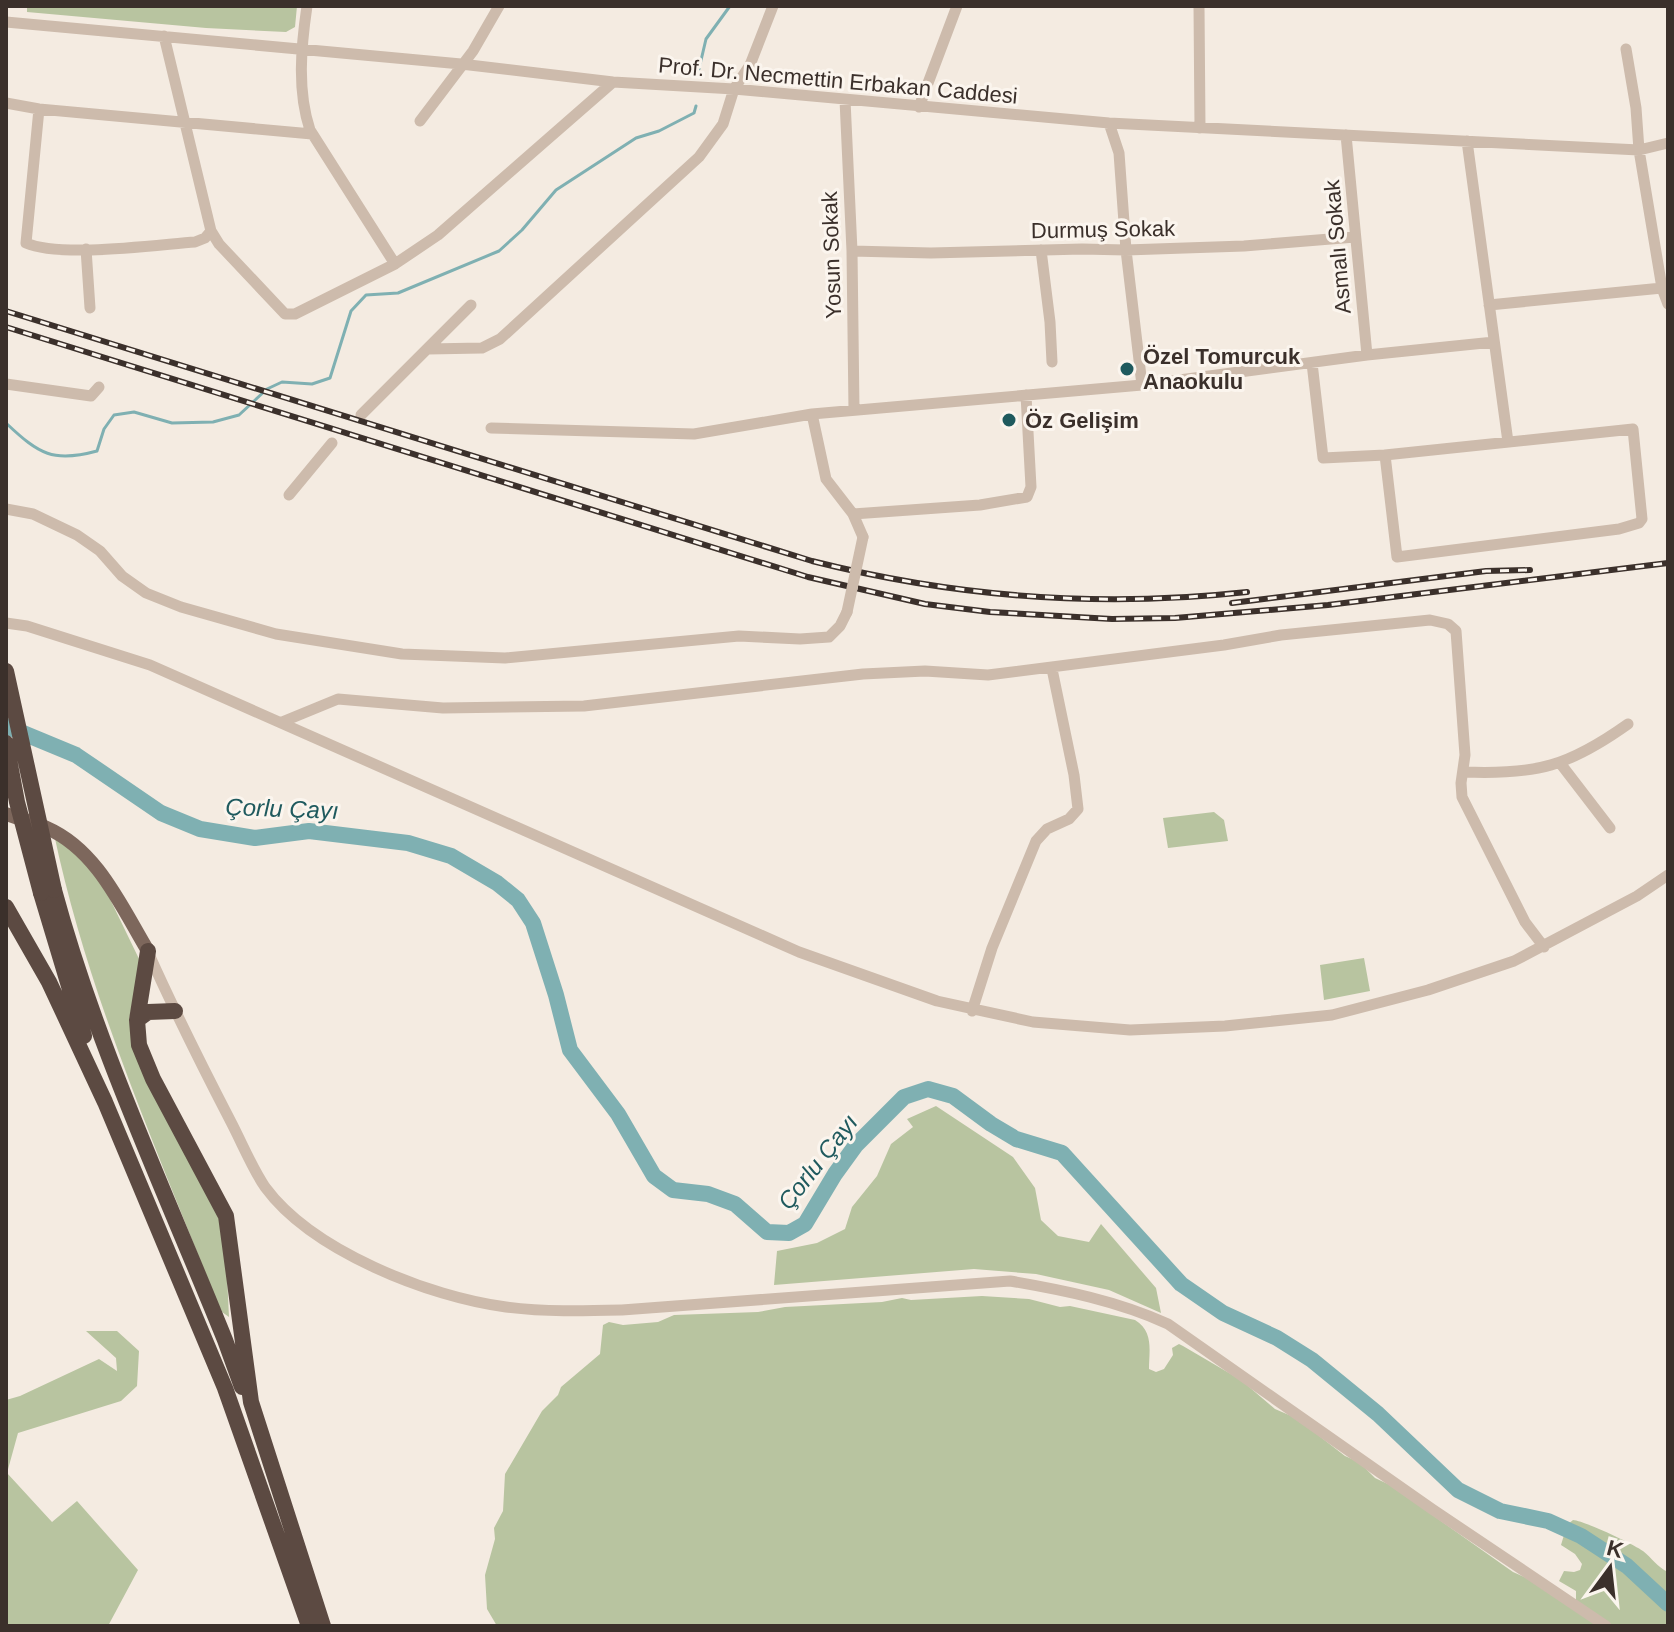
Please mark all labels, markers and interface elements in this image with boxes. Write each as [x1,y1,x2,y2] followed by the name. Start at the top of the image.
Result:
[657,52,1019,109] street label: Prof. Dr. Necmettin Erbakan Caddesi
[1319,178,1356,315] street label: Asmalı Sokak
[817,190,846,319] street label: Yosun Sokak
[1031,216,1176,243] street label: Durmuş Sokak
[1143,344,1301,394] place label: Özel Tomurcuk Anaokulu
[1118,360,1136,378] marker: Özel Tomurcuk Anaokulu
[1025,408,1139,433] place label: Öz Gelişim
[1000,411,1018,429] marker: Öz Gelişim
[225,793,339,824] water label: Çorlu Çayı
[772,1109,863,1215] water label: Çorlu Çayı
[1570,1528,1650,1608] north arrow
[1604,1535,1626,1563] text: K

